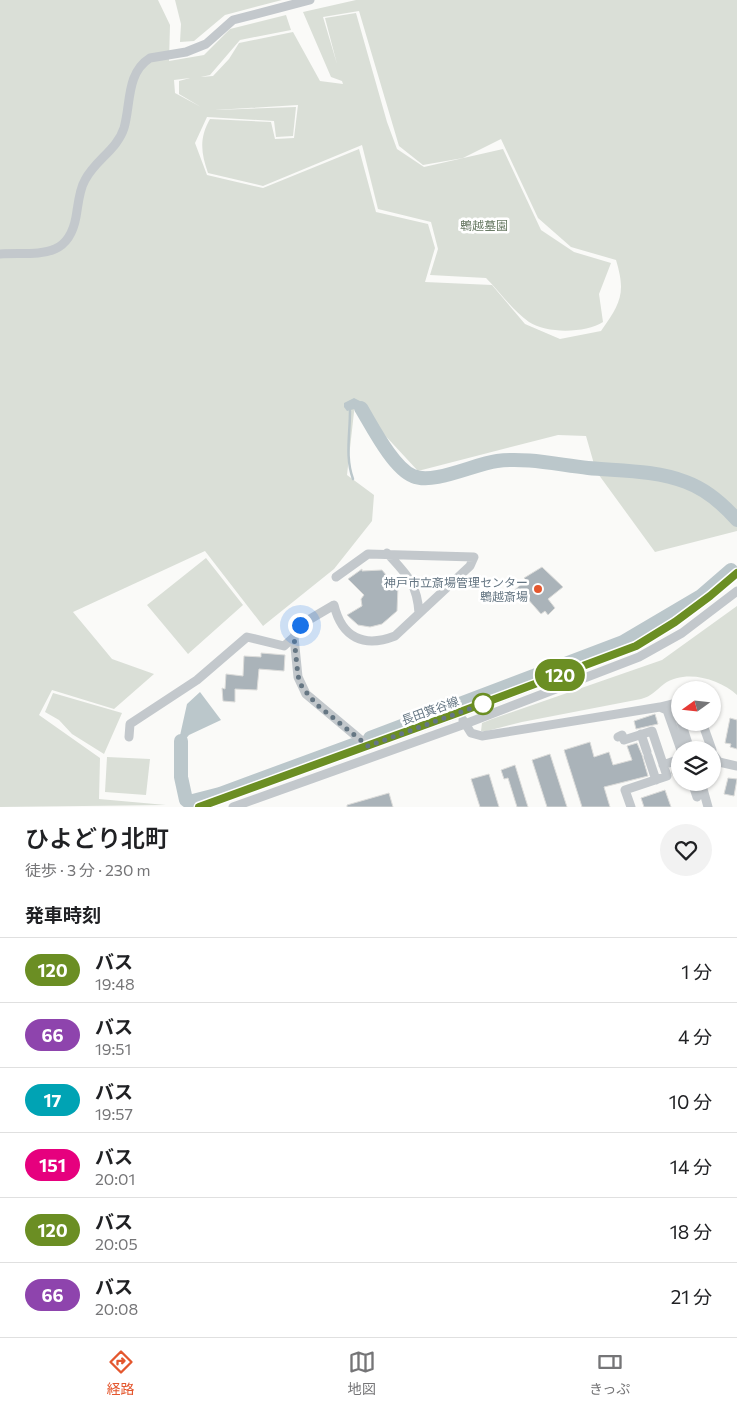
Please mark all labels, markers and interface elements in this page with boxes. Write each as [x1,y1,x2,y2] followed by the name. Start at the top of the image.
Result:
[460,218,508,232] park label: 鵯越墓園
[384,575,528,603] place label: 神戸市立斎場管理センター 鵯越斎場
[532,583,544,595] marker: 神戸市立斎場管理センター 鵯越斎場
[288,613,313,638] your location
[531,659,589,691] line badge: 120
[545,664,575,686] text: 120
[671,681,721,731] north arrow
[671,681,721,791] map controls
[399,693,461,727] street label: 長田箕谷線
[472,693,494,715] unlabelled marker
[671,741,721,791] button: layers
[25,823,169,852] text: ひよどり北町
[660,824,712,876] button: heart
[25,860,150,879] text: 徒歩 · 3 分 · 230 m
[25,903,101,926] text: 発車時刻
[95,950,133,973] text: バス
[37,959,68,981] text: 120
[681,960,712,983] text: 1 分
[95,974,135,993] text: 19:48
[95,1015,133,1038] text: バス
[41,1024,64,1046] text: 66
[678,1025,712,1048] text: 4 分
[95,1039,131,1058] text: 19:51
[95,1080,133,1103] text: バス
[43,1089,62,1111] text: 17
[669,1090,712,1113] text: 10 分
[95,1104,133,1123] text: 19:57
[95,1145,133,1168] text: バス
[39,1154,66,1176] text: 151
[670,1155,712,1178] text: 14 分
[95,1169,135,1188] text: 20:01
[95,1210,133,1233] text: バス
[37,1219,68,1241] text: 120
[670,1220,712,1243] text: 18 分
[95,1234,138,1253] text: 20:05
[95,1275,133,1298] text: バス
[41,1284,64,1306] text: 66
[671,1285,712,1308] text: 21 分
[95,1299,138,1318] text: 20:08
[107,1348,135,1398] tab: 経路
[348,1348,376,1398] tab: 地図
[589,1348,630,1398] tab: きっぷ

